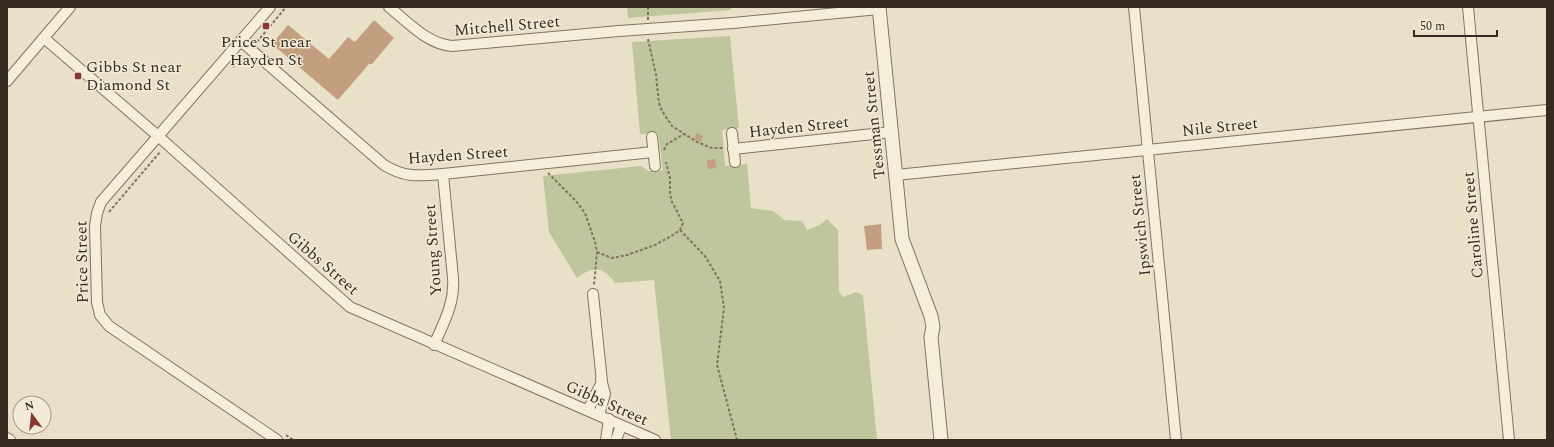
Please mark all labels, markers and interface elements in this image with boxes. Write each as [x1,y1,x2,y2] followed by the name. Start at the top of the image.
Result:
[453,9,561,43] street label: Mitchell Street
[1414,12,1497,38] scale bar
[1420,17,1445,36] text: 50 m
[261,21,271,31] marker: Price St near Hayden St
[221,30,311,72] place label: Price St near Hayden St
[86,55,182,97] place label: Gibbs St near Diamond St
[856,70,892,180] street label: Tessman Street
[73,71,83,81] marker: Gibbs St near Diamond St
[748,110,850,144] street label: Hayden Street
[1181,111,1259,143] street label: Nile Street
[407,140,509,170] street label: Hayden Street
[1456,170,1490,279] street label: Caroline Street
[1123,173,1157,277] street label: Ipswich Street
[418,203,448,297] street label: Young Street
[69,220,95,304] street label: Price Street
[282,225,364,301] street label: Gibbs Street
[562,374,652,432] street label: Gibbs Street
[12,395,52,435] north arrow
[23,396,36,415] text: N

